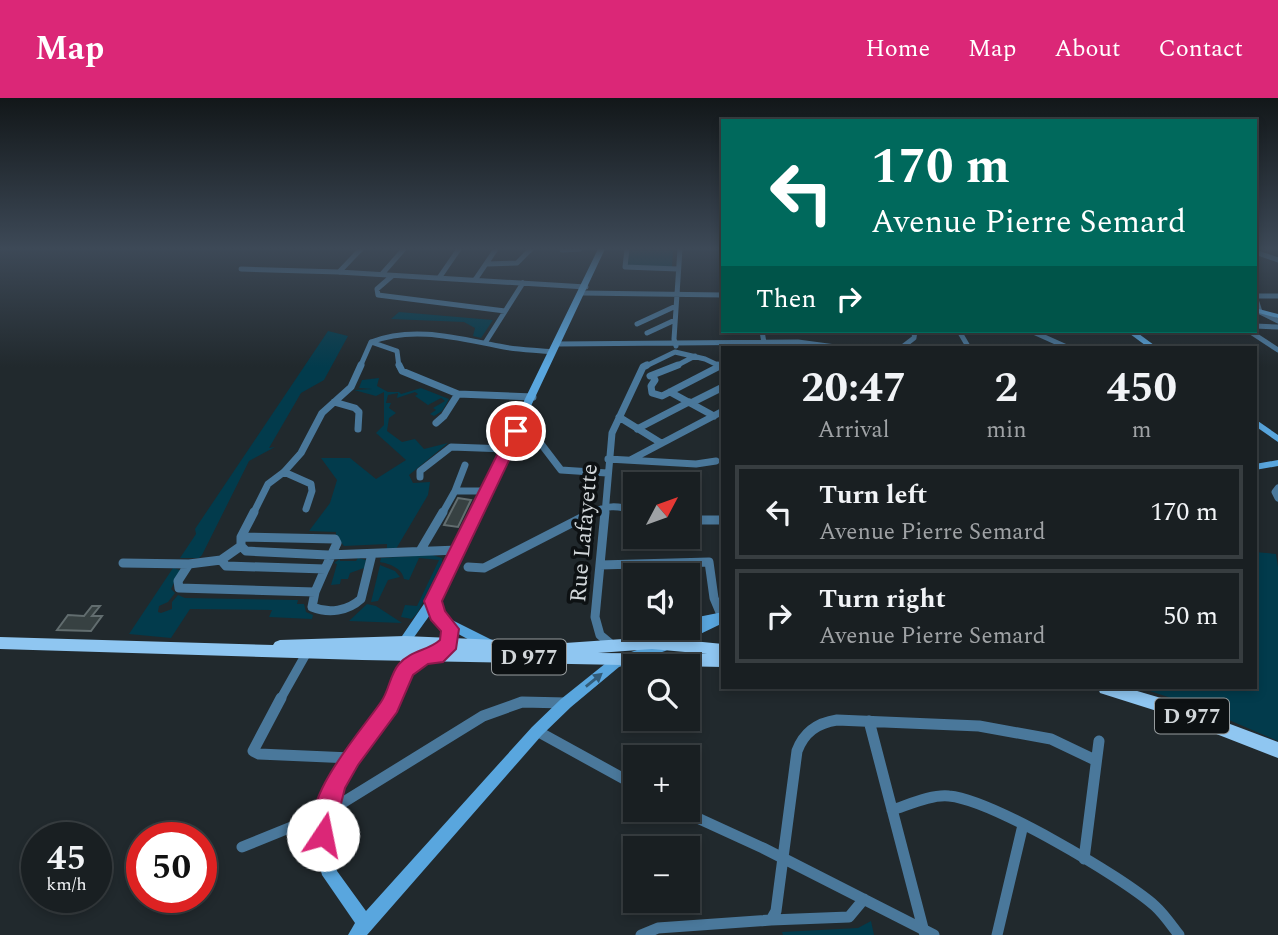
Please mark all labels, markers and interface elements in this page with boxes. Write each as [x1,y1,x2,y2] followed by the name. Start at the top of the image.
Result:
[35,24,104,74] text: Map
[865,31,930,67] text: Home
[968,31,1016,67] text: Map
[1054,31,1120,67] text: About
[1158,31,1243,67] text: Contact
[871,130,1010,205] text: 170 m
[756,147,847,238] icon: left
[871,198,1186,247] text: Avenue Pierre Semard
[756,279,816,319] text: Then
[830,280,868,318] icon: right
[801,357,906,420] text: 20:47
[995,357,1018,420] text: 2
[1106,357,1177,420] text: 450
[486,401,546,461] pin
[497,412,535,450] icon: arrive
[818,413,889,448] text: Arrival
[986,413,1027,448] text: min
[1132,413,1152,448] text: m
[561,462,608,604] street label: Rue Lafayette
[623,472,700,550] north arrow
[623,472,700,913] map controls
[819,475,927,515] text: Turn left
[1150,492,1218,532] text: 170 m
[760,493,798,531] icon: left
[819,515,1046,550] text: Avenue Pierre Semard
[623,563,700,640] button: sound
[819,579,946,619] text: Turn right
[1163,596,1218,636] text: 50 m
[760,597,798,635] icon: right
[819,619,1046,654] text: Avenue Pierre Semard
[492,640,566,674] road number: D 977
[623,654,700,731] button: search
[584,673,602,688] one-way arrow
[1155,698,1229,734] road number: D 977
[623,745,700,822] button: +
[286,798,360,872] position arrow
[126,822,217,913] speed limit sign: 50
[47,832,86,885] text: 45
[623,836,700,913] button: −
[46,871,87,898] text: km/h

